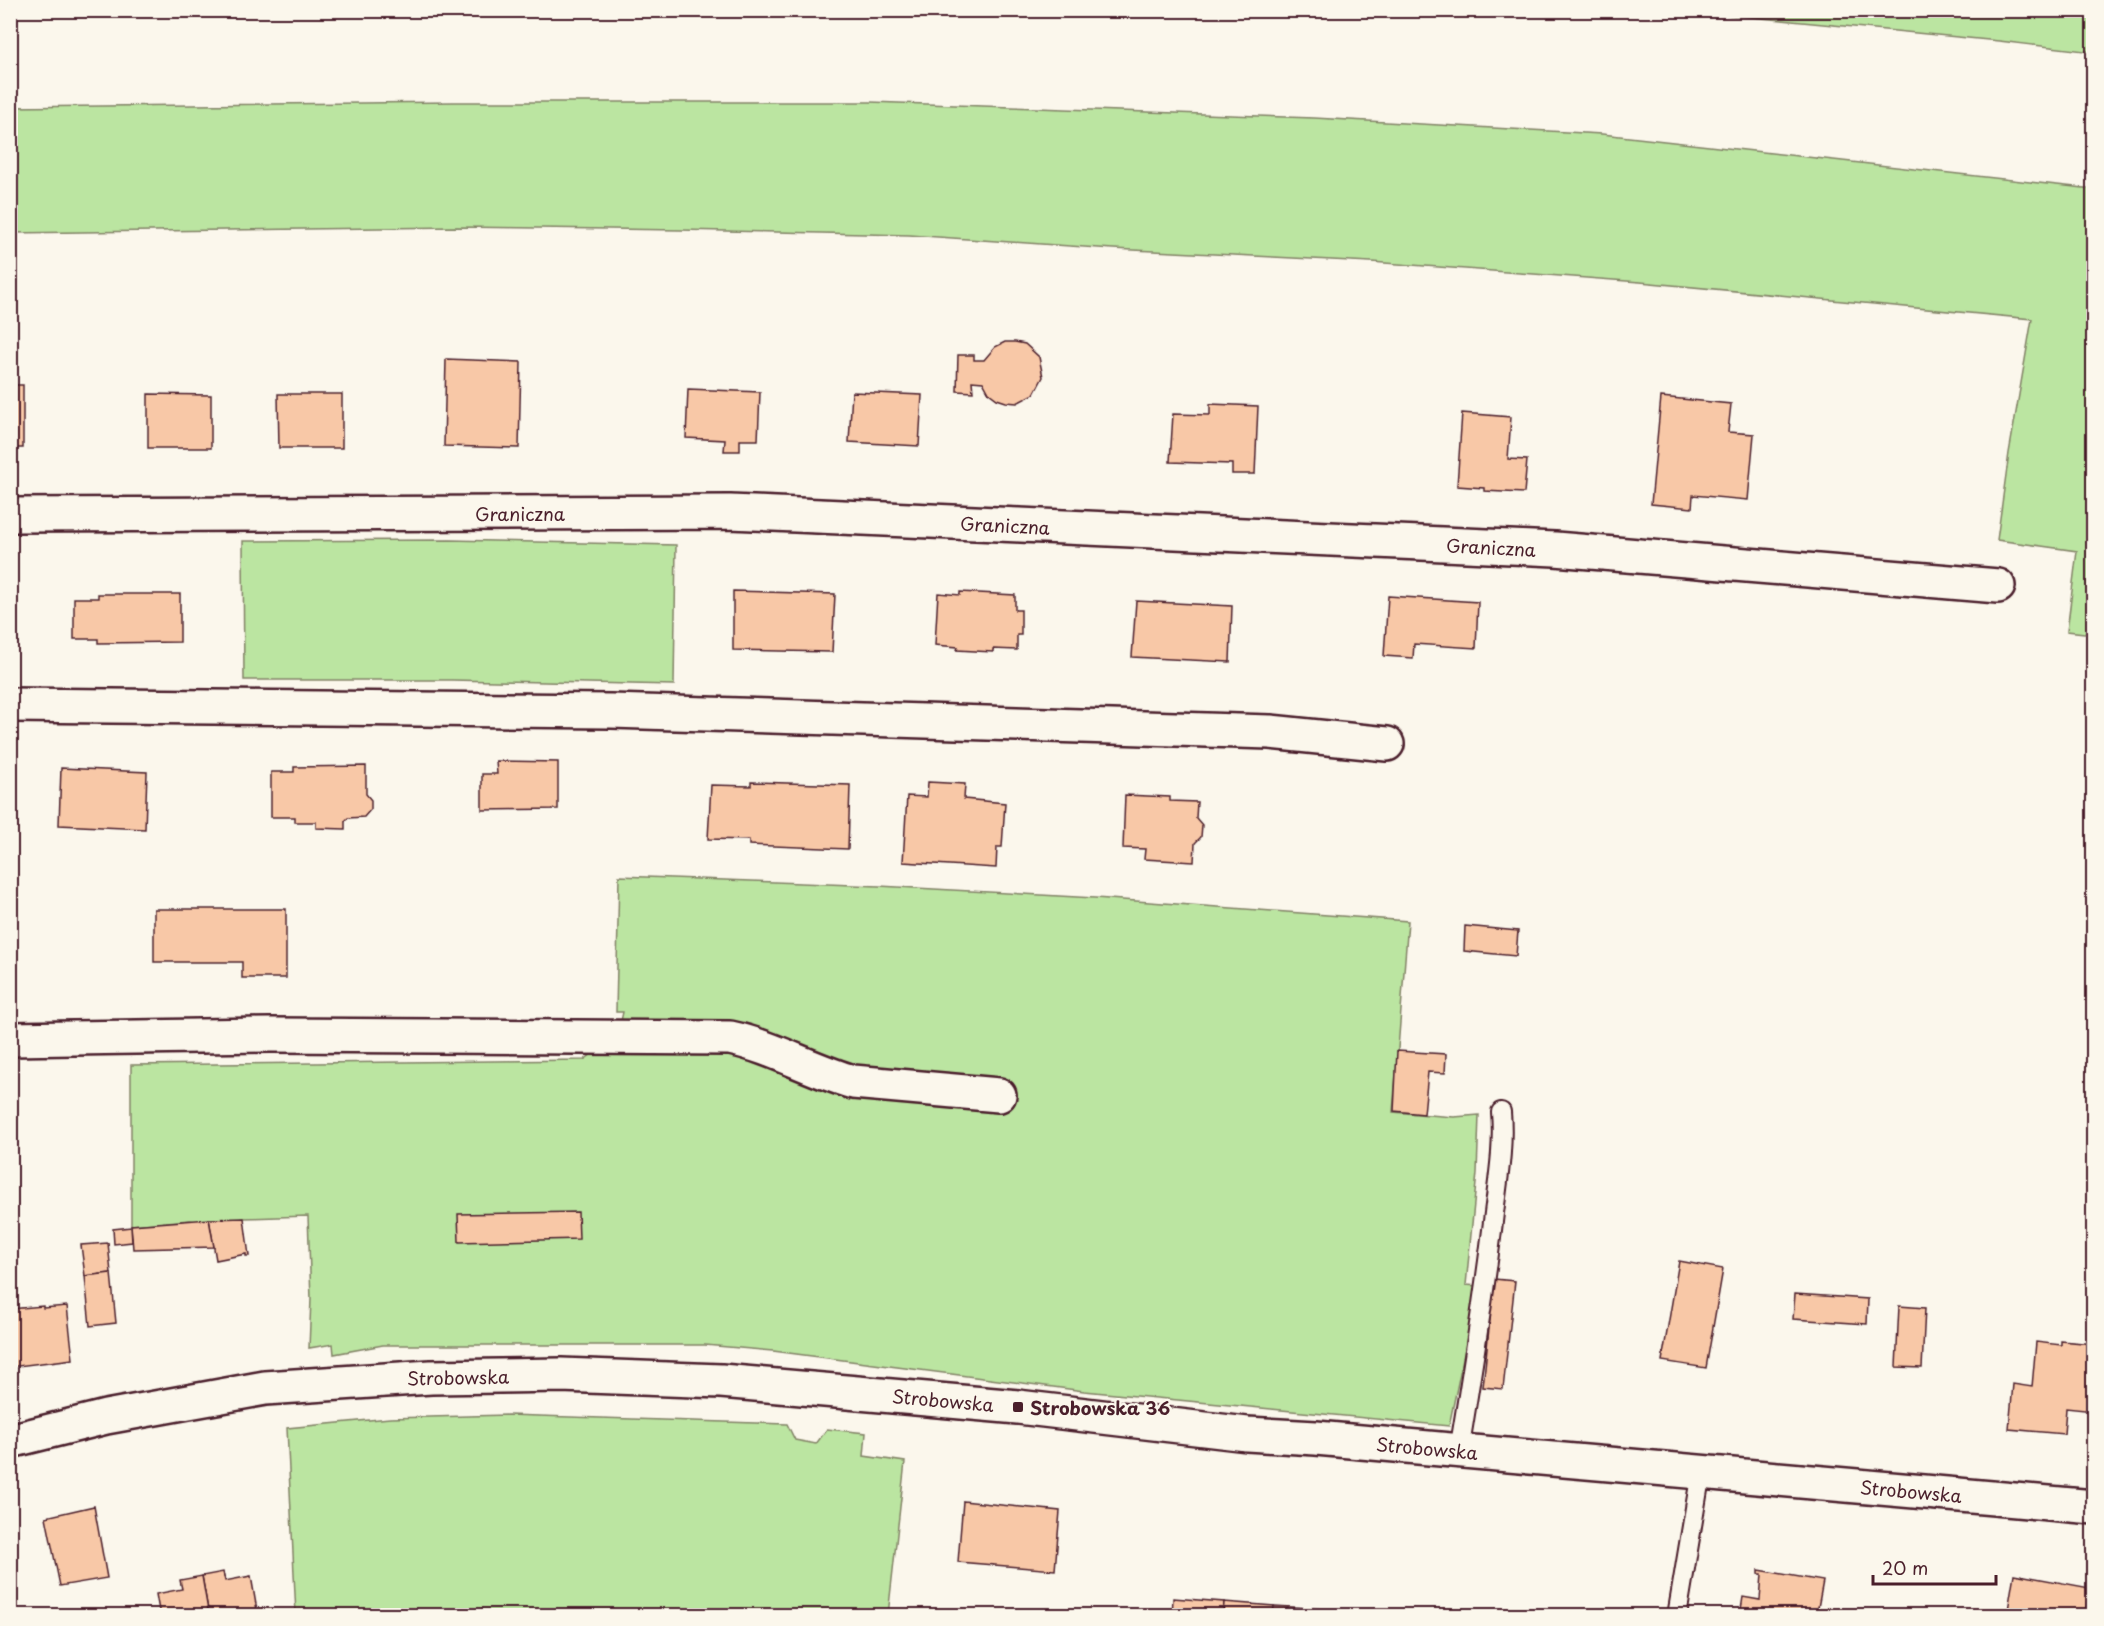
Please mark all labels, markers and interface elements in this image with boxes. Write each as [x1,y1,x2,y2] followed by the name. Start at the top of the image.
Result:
[475,500,566,527] street label: Graniczna
[959,509,1051,541] street label: Graniczna
[1445,531,1537,563] street label: Graniczna
[407,1363,510,1391] street label: Strobowska
[891,1382,996,1418] street label: Strobowska
[1030,1394,1170,1421] place label: Strobowska 36
[1011,1400,1025,1414] marker: Strobowska 36
[1375,1430,1480,1466] street label: Strobowska
[1859,1473,1964,1509] street label: Strobowska
[1873,1548,1996,1586] scale bar
[1882,1554,1928,1581] text: 20 m

